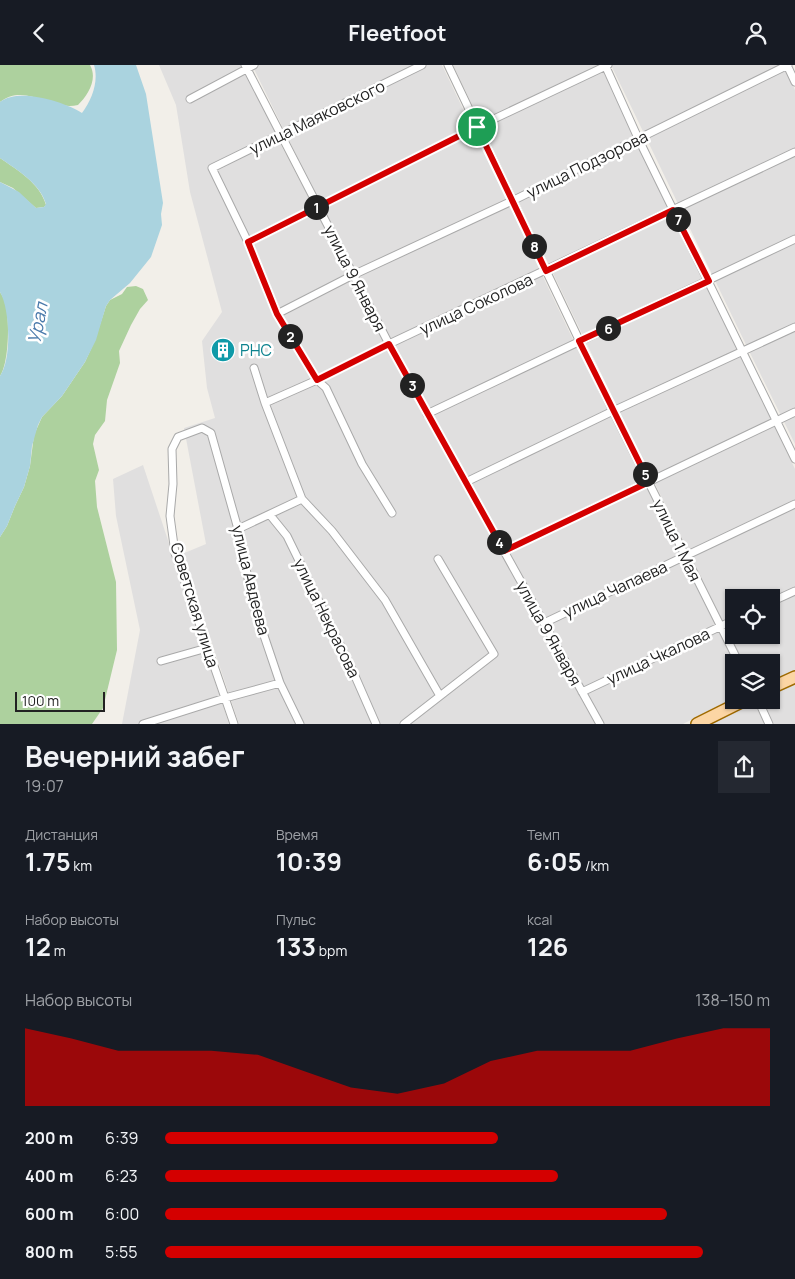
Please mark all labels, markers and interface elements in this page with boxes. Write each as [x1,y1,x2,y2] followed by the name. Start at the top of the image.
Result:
[348,18,447,48] text: Fleetfoot
[25,19,53,47] icon: back
[742,19,770,47] icon: person
[246,75,388,159] street label: улица Маяковского
[456,106,498,148] pin
[463,113,491,141] icon: arrive
[523,125,651,203] street label: улица Подзорова
[304,195,328,219] pin: 1
[313,198,320,217] text: 1
[666,207,690,231] pin: 7
[675,210,682,229] text: 7
[319,221,391,335] street label: улица 9 Января
[522,233,546,259] pin: 8
[530,237,539,256] text: 8
[416,268,536,340] street label: улица Соколова
[21,299,53,346] water label: Урал
[596,315,620,341] pin: 6
[604,319,613,338] text: 6
[278,323,302,349] pin: 2
[286,327,295,346] text: 2
[210,337,236,363] building icon: РНС
[240,339,272,361] place label: РНС
[400,373,424,397] pin: 3
[408,376,417,395] text: 3
[632,461,658,487] pin: 5
[641,465,650,484] text: 5
[648,495,706,585] street label: улица 1 Мая
[227,523,275,637] street label: улица Авдеева
[486,529,512,555] pin: 4
[495,533,504,552] text: 4
[166,540,224,670] street label: Советская улица
[288,555,366,681] street label: улица Некрасова
[559,555,671,623] street label: улица Чапаева
[511,577,587,689] street label: улица 9 Января
[725,589,780,709] map controls
[725,589,780,644] button: locate
[603,622,713,690] street label: улица Чкалова
[725,654,780,709] button: layers
[15,689,105,712] scale bar
[22,691,59,710] text: 100 m
[25,737,245,775] text: Вечерний забег
[718,741,770,793] button: share
[25,775,64,797] text: 19:07
[25,825,98,844] text: Дистанция
[276,825,318,844] text: Время
[527,825,560,844] text: Темп
[25,844,71,879] text: 1.75
[276,844,342,879] text: 10:39
[527,844,582,879] text: 6:05
[71,856,92,875] text: km
[582,856,609,875] text: /km
[25,910,119,929] text: Набор высоты
[276,910,316,929] text: Пульс
[527,910,553,929] text: kcal
[25,929,51,964] text: 12
[276,929,316,964] text: 133
[527,929,568,964] text: 126
[51,941,66,960] text: m
[316,941,347,960] text: bpm
[25,989,132,1011] text: Набор высоты
[695,989,770,1011] text: 138–150 m
[25,1127,73,1149] text: 200 m
[105,1127,139,1149] text: 6:39
[25,1165,73,1187] text: 400 m
[105,1165,138,1187] text: 6:23
[25,1203,74,1225] text: 600 m
[105,1203,139,1225] text: 6:00
[25,1241,73,1263] text: 800 m
[105,1241,138,1263] text: 5:55

